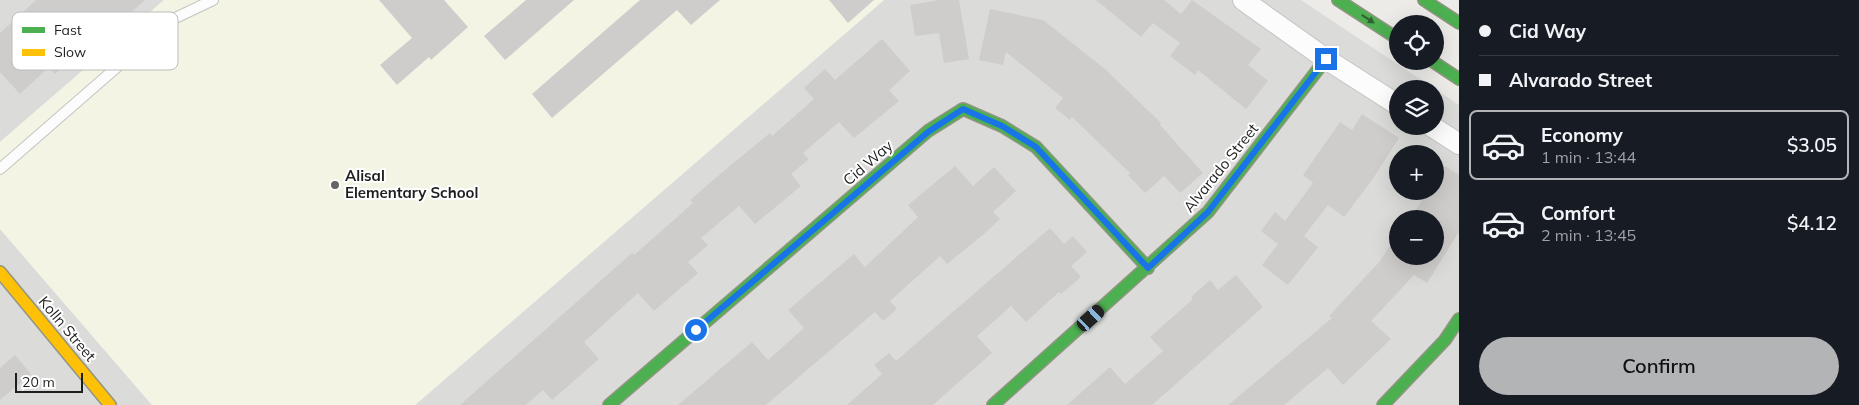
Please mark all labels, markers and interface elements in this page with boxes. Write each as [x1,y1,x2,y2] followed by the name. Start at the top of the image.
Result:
[12,12,178,70] legend
[1361,15,1374,24] one-way arrow
[1389,15,1444,265] map controls
[1389,15,1444,70] button: locate
[1509,19,1586,43] text: Cid Way
[54,21,82,39] text: Fast
[54,43,86,61] text: Slow
[1315,48,1337,70] route end
[1509,68,1652,92] text: Alvarado Street
[1389,80,1444,135] button: layers
[1179,119,1262,216] street label: Alvarado Street
[1481,123,1526,168] icon: car
[1541,123,1623,147] text: Economy
[1787,133,1837,157] text: $3.05
[839,136,896,189] street label: Cid Way
[1389,145,1444,200] button: +
[1541,147,1636,167] text: 1 min · 13:44
[345,166,478,202] place label: Alisal Elementary School
[329,179,341,191] marker: Alisal Elementary School
[1481,201,1526,246] icon: car
[1541,201,1615,225] text: Comfort
[1389,210,1444,265] button: −
[1787,211,1837,235] text: $4.12
[1541,225,1636,245] text: 2 min · 13:45
[35,292,100,365] street label: Kolln Street
[1074,302,1107,334] car
[685,319,707,341] route start
[1479,337,1839,395] button: Confirm
[15,370,82,393] scale bar
[22,373,55,391] text: 20 m

